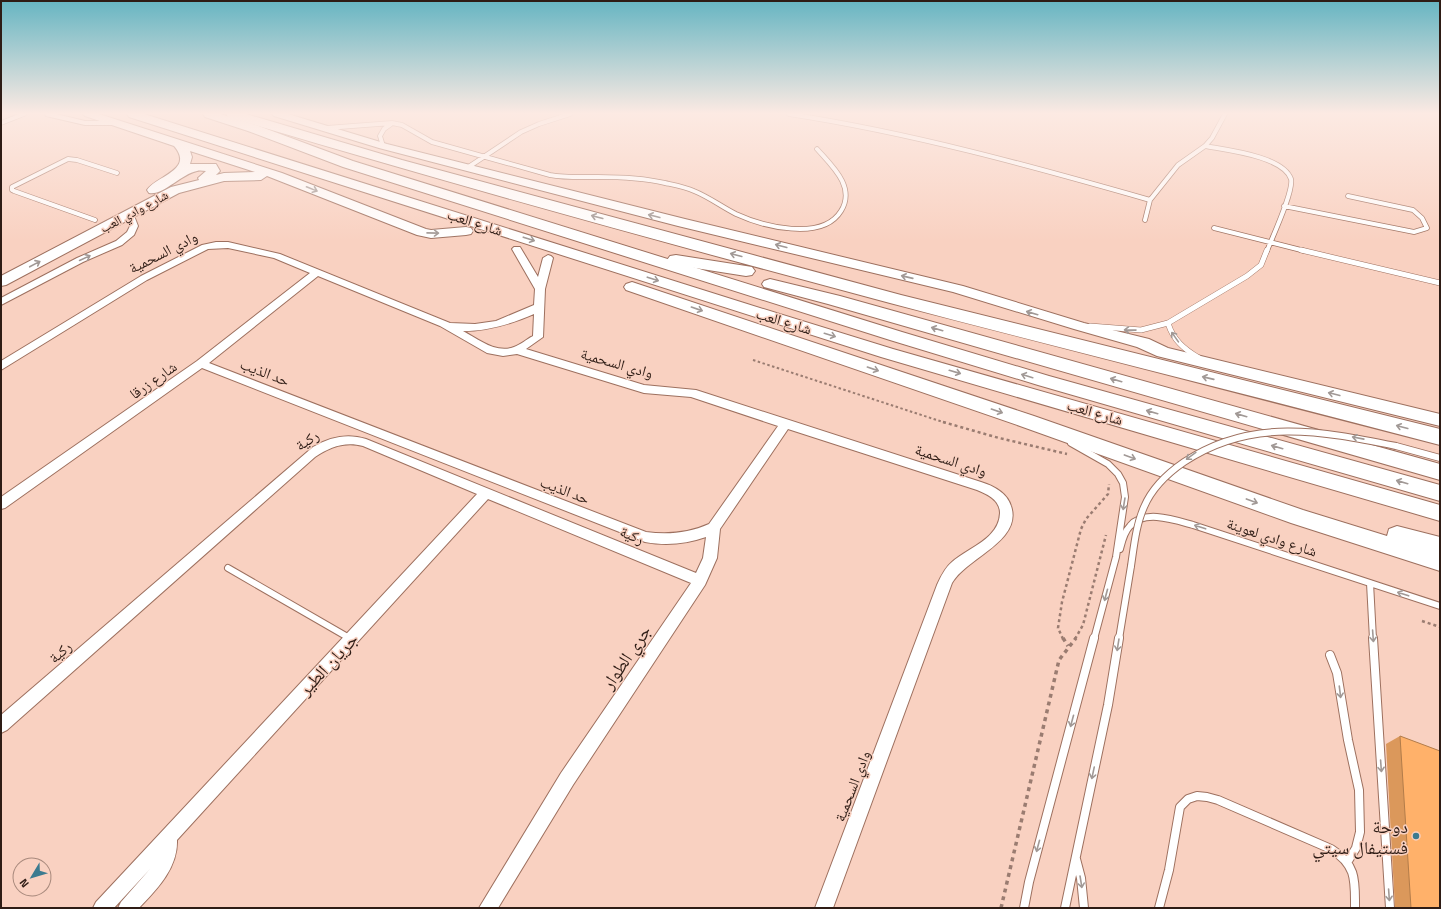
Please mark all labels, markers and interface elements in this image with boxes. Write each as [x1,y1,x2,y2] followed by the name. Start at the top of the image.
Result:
[96,185,172,239] street label: شارع وادي العب
[305,185,317,193] one-way arrow
[444,202,506,242] street label: شارع العب
[648,211,661,219] one-way arrow
[591,213,604,220] one-way arrow
[125,225,202,280] street label: وادي السحمية
[426,229,439,237] one-way arrow
[522,236,535,243] one-way arrow
[775,242,788,249] one-way arrow
[729,251,742,258] one-way arrow
[79,254,91,261] one-way arrow
[29,259,41,267] one-way arrow
[901,272,914,280] one-way arrow
[646,276,659,283] one-way arrow
[753,302,815,340] street label: شارع العب
[691,306,704,313] one-way arrow
[1026,309,1039,316] one-way arrow
[930,325,943,332] one-way arrow
[1124,326,1137,334] one-way arrow
[823,332,836,339] one-way arrow
[1171,332,1179,343] one-way arrow
[578,342,656,385] street label: وادي السحمية
[237,352,293,392] street label: حد الذيب
[124,355,182,405] street label: شارع زرقا
[867,365,879,373] one-way arrow
[948,369,961,376] one-way arrow
[1021,372,1034,379] one-way arrow
[1202,374,1215,381] one-way arrow
[1109,376,1122,383] one-way arrow
[1328,390,1341,397] one-way arrow
[1064,393,1126,431] street label: شارع العب
[990,407,1002,415] one-way arrow
[1146,408,1159,415] one-way arrow
[1235,411,1248,419] one-way arrow
[1396,423,1409,430] one-way arrow
[291,424,324,456] street label: ركية
[1352,434,1365,442] one-way arrow
[912,438,990,483] street label: وادي السحمية
[1271,443,1284,450] one-way arrow
[1186,452,1197,460] one-way arrow
[1124,454,1136,462] one-way arrow
[537,470,593,510] street label: حد الذيب
[1396,478,1409,485] one-way arrow
[1120,497,1128,510] one-way arrow
[1246,498,1259,505] one-way arrow
[1224,512,1320,563] street label: شارع وادي لعوينة
[616,520,648,550] street label: ركية
[1193,523,1206,530] one-way arrow
[1102,588,1109,601] one-way arrow
[1397,590,1410,597] one-way arrow
[594,619,659,696] street label: جري الطوار
[291,627,364,702] street label: جريان الطير
[1369,629,1376,642] one-way arrow
[43,635,77,669] street label: ركية
[1114,639,1122,652] one-way arrow
[1337,685,1344,698] one-way arrow
[1068,714,1075,727] one-way arrow
[828,747,877,825] street label: وادي السحمية
[1377,759,1384,772] one-way arrow
[1089,766,1097,779] one-way arrow
[1312,813,1408,862] place label: دوحة فستيفال سيتي
[1411,831,1421,841] marker: دوحة فستيفال سيتي
[1034,839,1041,852] one-way arrow
[12,857,52,897] north arrow
[15,875,33,891] text: N
[1078,876,1086,889] one-way arrow
[1385,888,1393,901] one-way arrow

